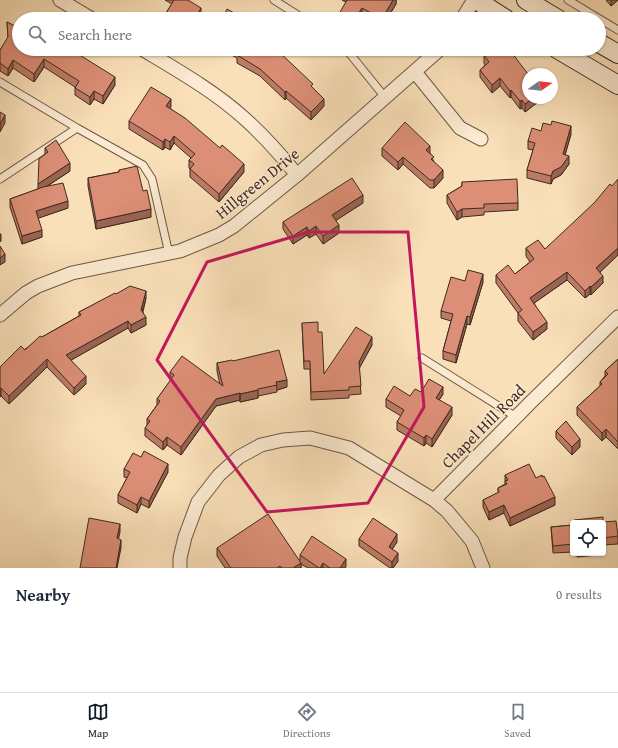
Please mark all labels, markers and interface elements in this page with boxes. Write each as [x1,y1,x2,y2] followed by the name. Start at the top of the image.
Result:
[12,12,606,56] search box
[26,23,48,45] icon: search
[58,24,132,45] text: Search here
[522,68,558,104] north arrow
[210,142,304,224] street label: Hillgreen Drive
[435,378,531,474] street label: Chapel Hill Road
[570,520,606,556] map controls
[570,520,606,556] button: locate
[16,582,70,607] text: Nearby
[556,585,602,604] text: 0 results
[87,701,109,741] tab: Map
[283,701,330,741] tab: Directions
[504,701,531,741] tab: Saved

